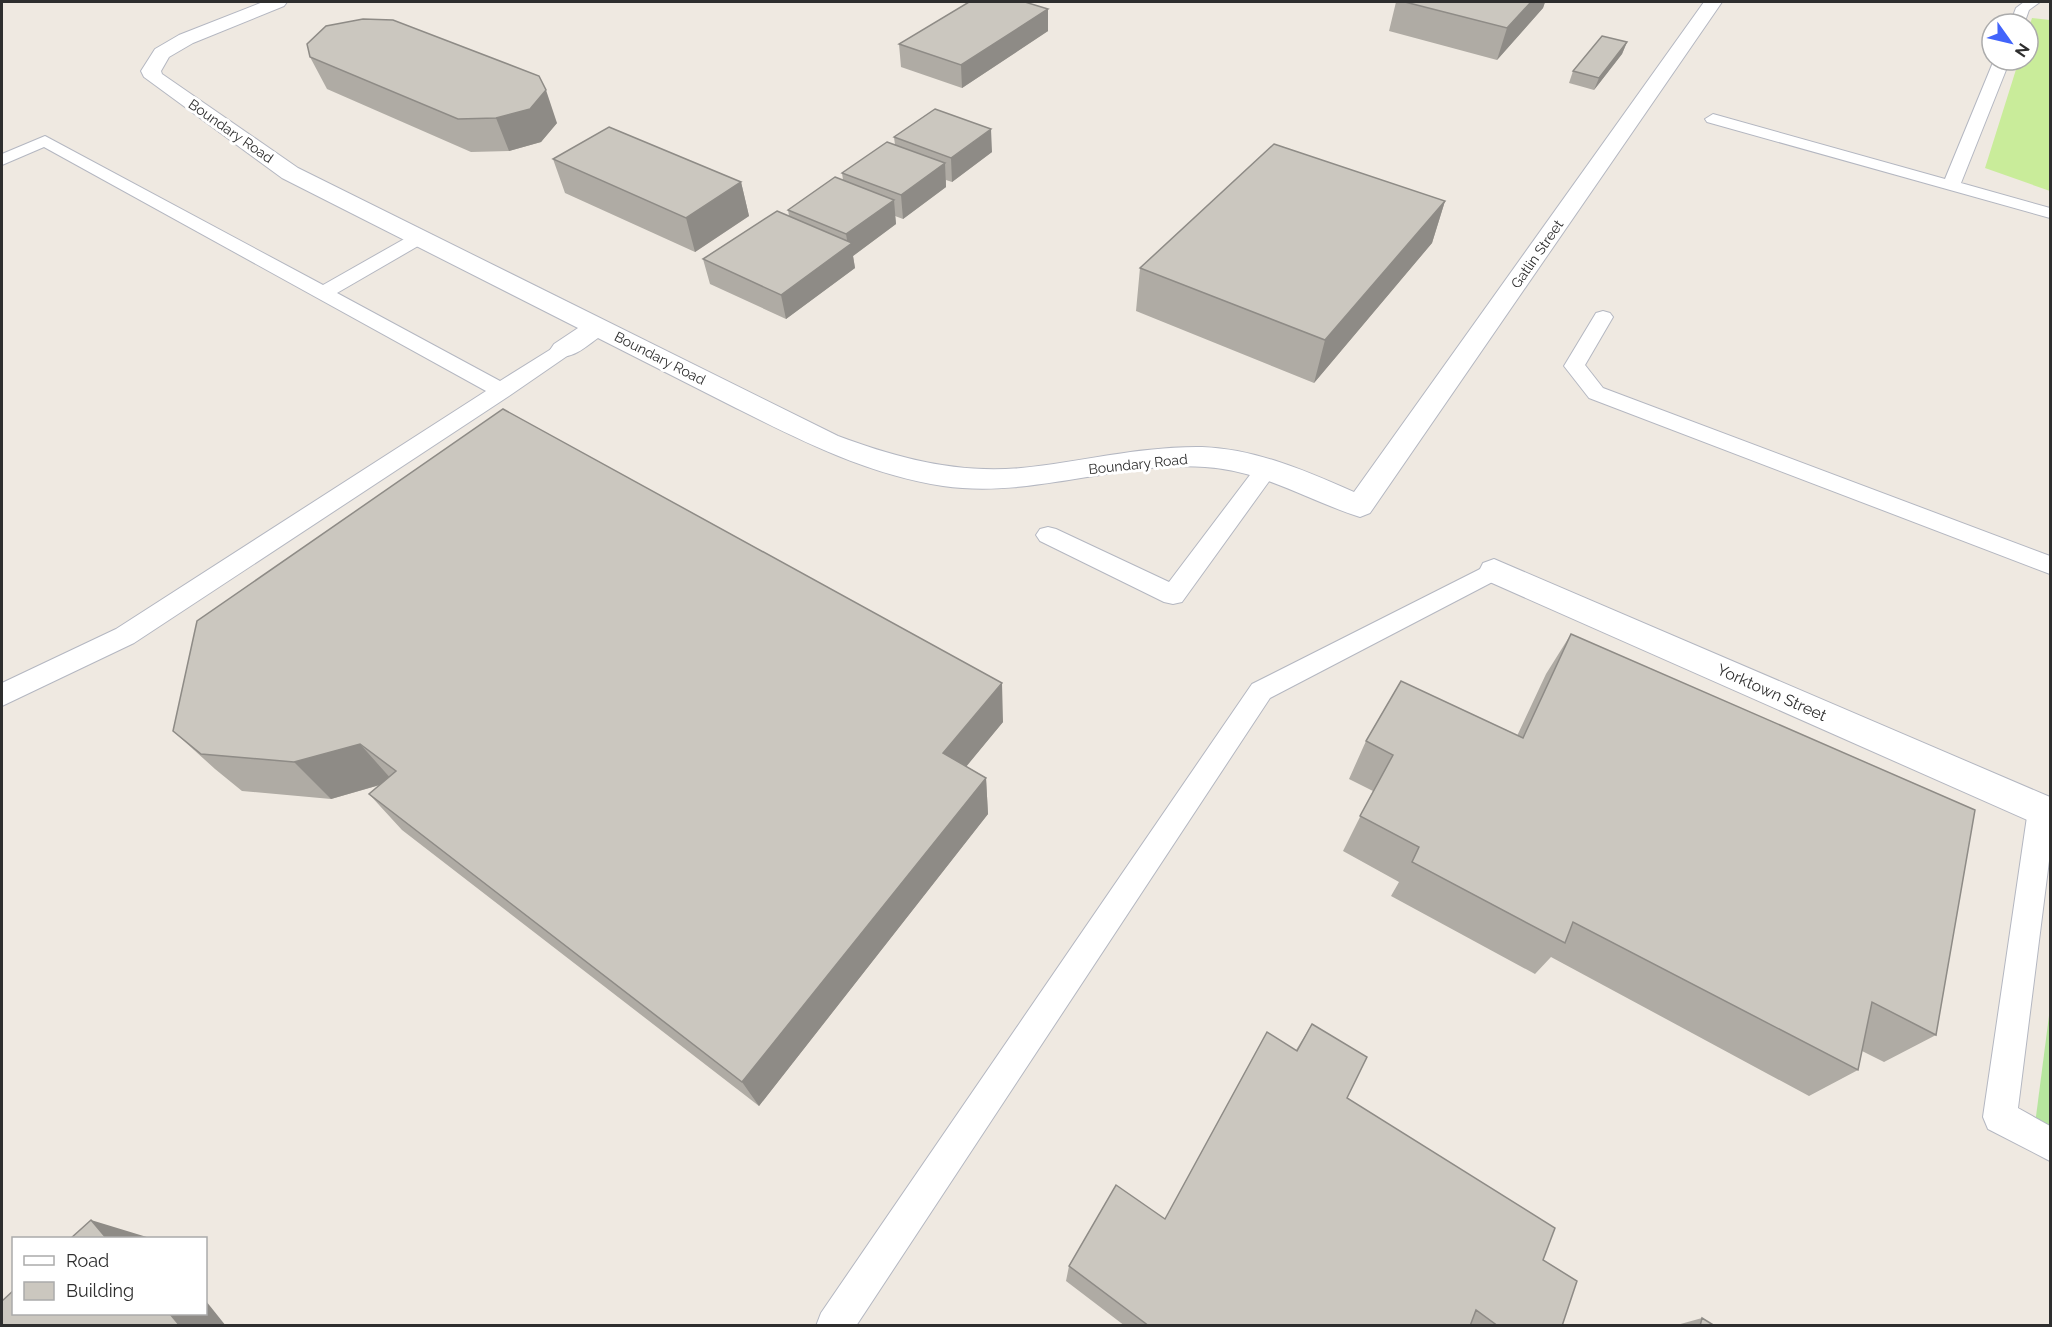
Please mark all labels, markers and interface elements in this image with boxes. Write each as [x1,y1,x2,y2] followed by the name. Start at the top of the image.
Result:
[1980,12,2040,72] north arrow
[2011,40,2033,60] text: N
[186,96,276,166] street label: Boundary Road
[1508,217,1567,291] street label: Gatlin Street
[612,328,708,388] street label: Boundary Road
[1088,451,1188,477] street label: Boundary Road
[1714,660,1830,725] street label: Yorktown Street
[12,1237,207,1315] legend
[66,1250,109,1271] text: Road
[66,1280,134,1301] text: Building

